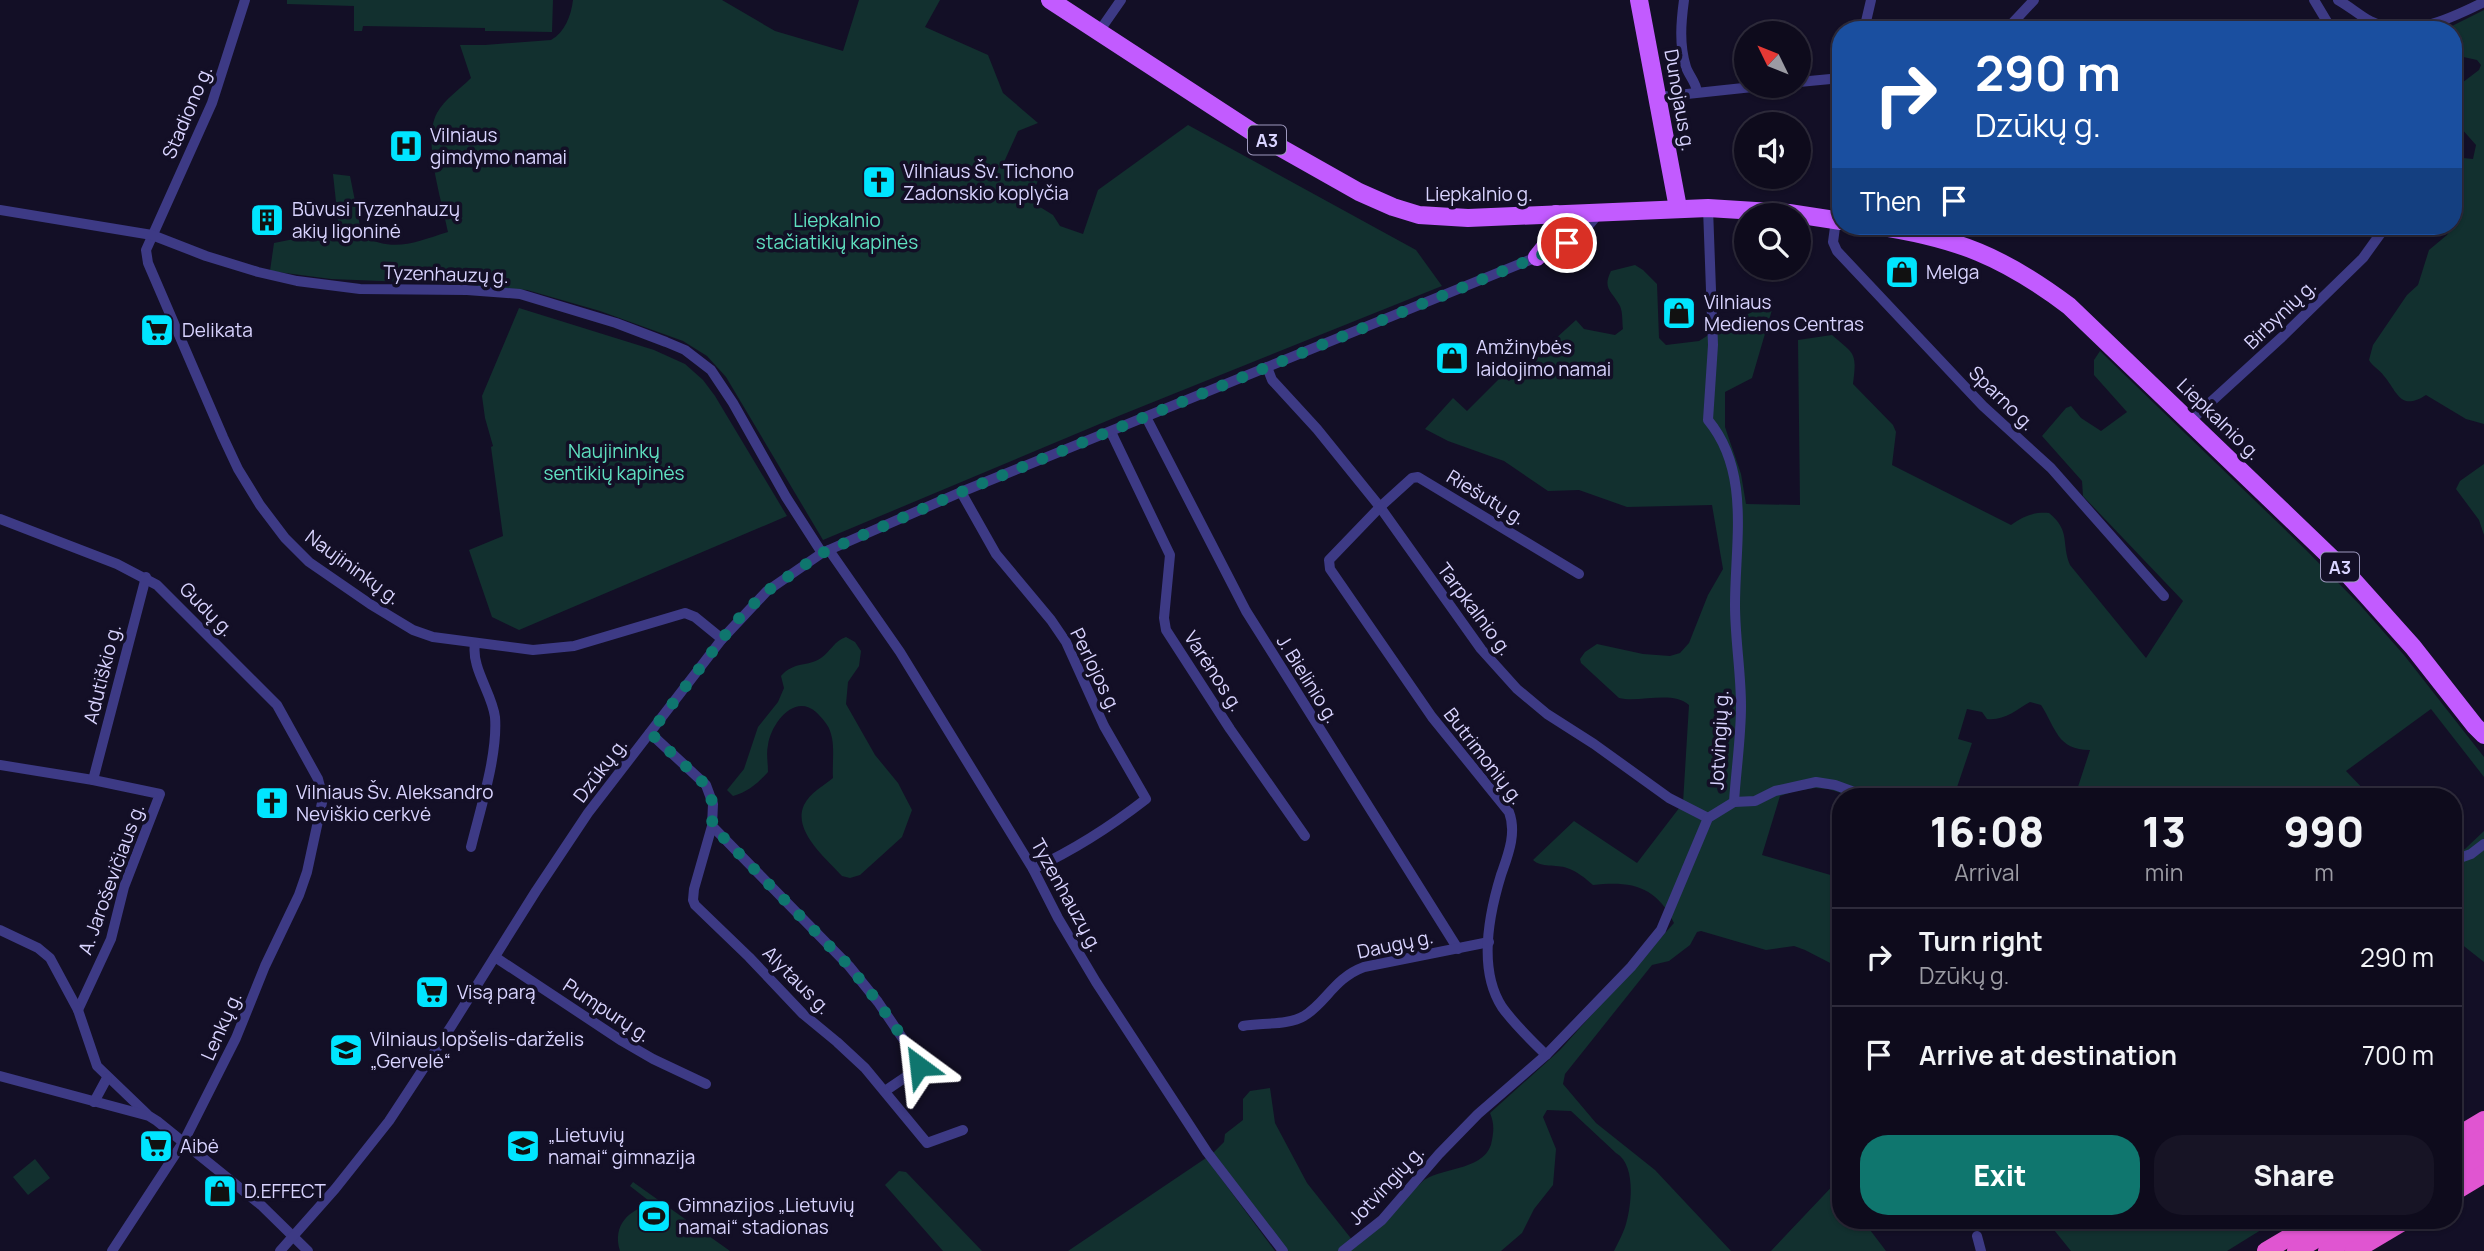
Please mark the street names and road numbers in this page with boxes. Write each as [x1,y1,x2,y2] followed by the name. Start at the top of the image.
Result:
[1658,47,1702,153] street label: Dunojaus g.
[156,61,218,163] street label: Stadiono g.
[1248,125,1286,154] road number: A3
[1425,181,1533,207] street label: Liepkalnio g.
[383,259,509,289] street label: Tyzenhauzų g.
[2238,273,2322,355] street label: Birbynių g.
[1963,360,2041,436] street label: Sparno g.
[2171,372,2267,466] street label: Liepkalnio g.
[1442,463,1530,531] street label: Riešutų g.
[300,524,406,610] street label: Naujininkų g.
[2321,552,2359,582] road number: A3
[1432,557,1518,661] street label: Tarpkalnio g.
[174,576,240,642] street label: Gudų g.
[77,622,127,726] street label: Adutiškio g.
[1064,623,1128,717] street label: Perlojos g.
[1178,626,1250,716] street label: Varėnos g.
[1271,630,1345,728] street label: J. Bielinio g.
[1703,689,1735,791] street label: Jotvingių g.
[1438,702,1530,810] street label: Butrimonių g.
[567,732,633,808] street label: Dzūkų g.
[72,800,150,958] street label: A. Jaroševičiaus g.
[1025,834,1109,956] street label: Tyzenhauzų g.
[1355,923,1435,965] street label: Daugų g.
[757,940,837,1020] street label: Alytaus g.
[558,972,656,1048] street label: Pumpurų g.
[194,988,248,1064] street label: Lenkų g.
[1342,1140,1430,1230] street label: Jotvingių g.

